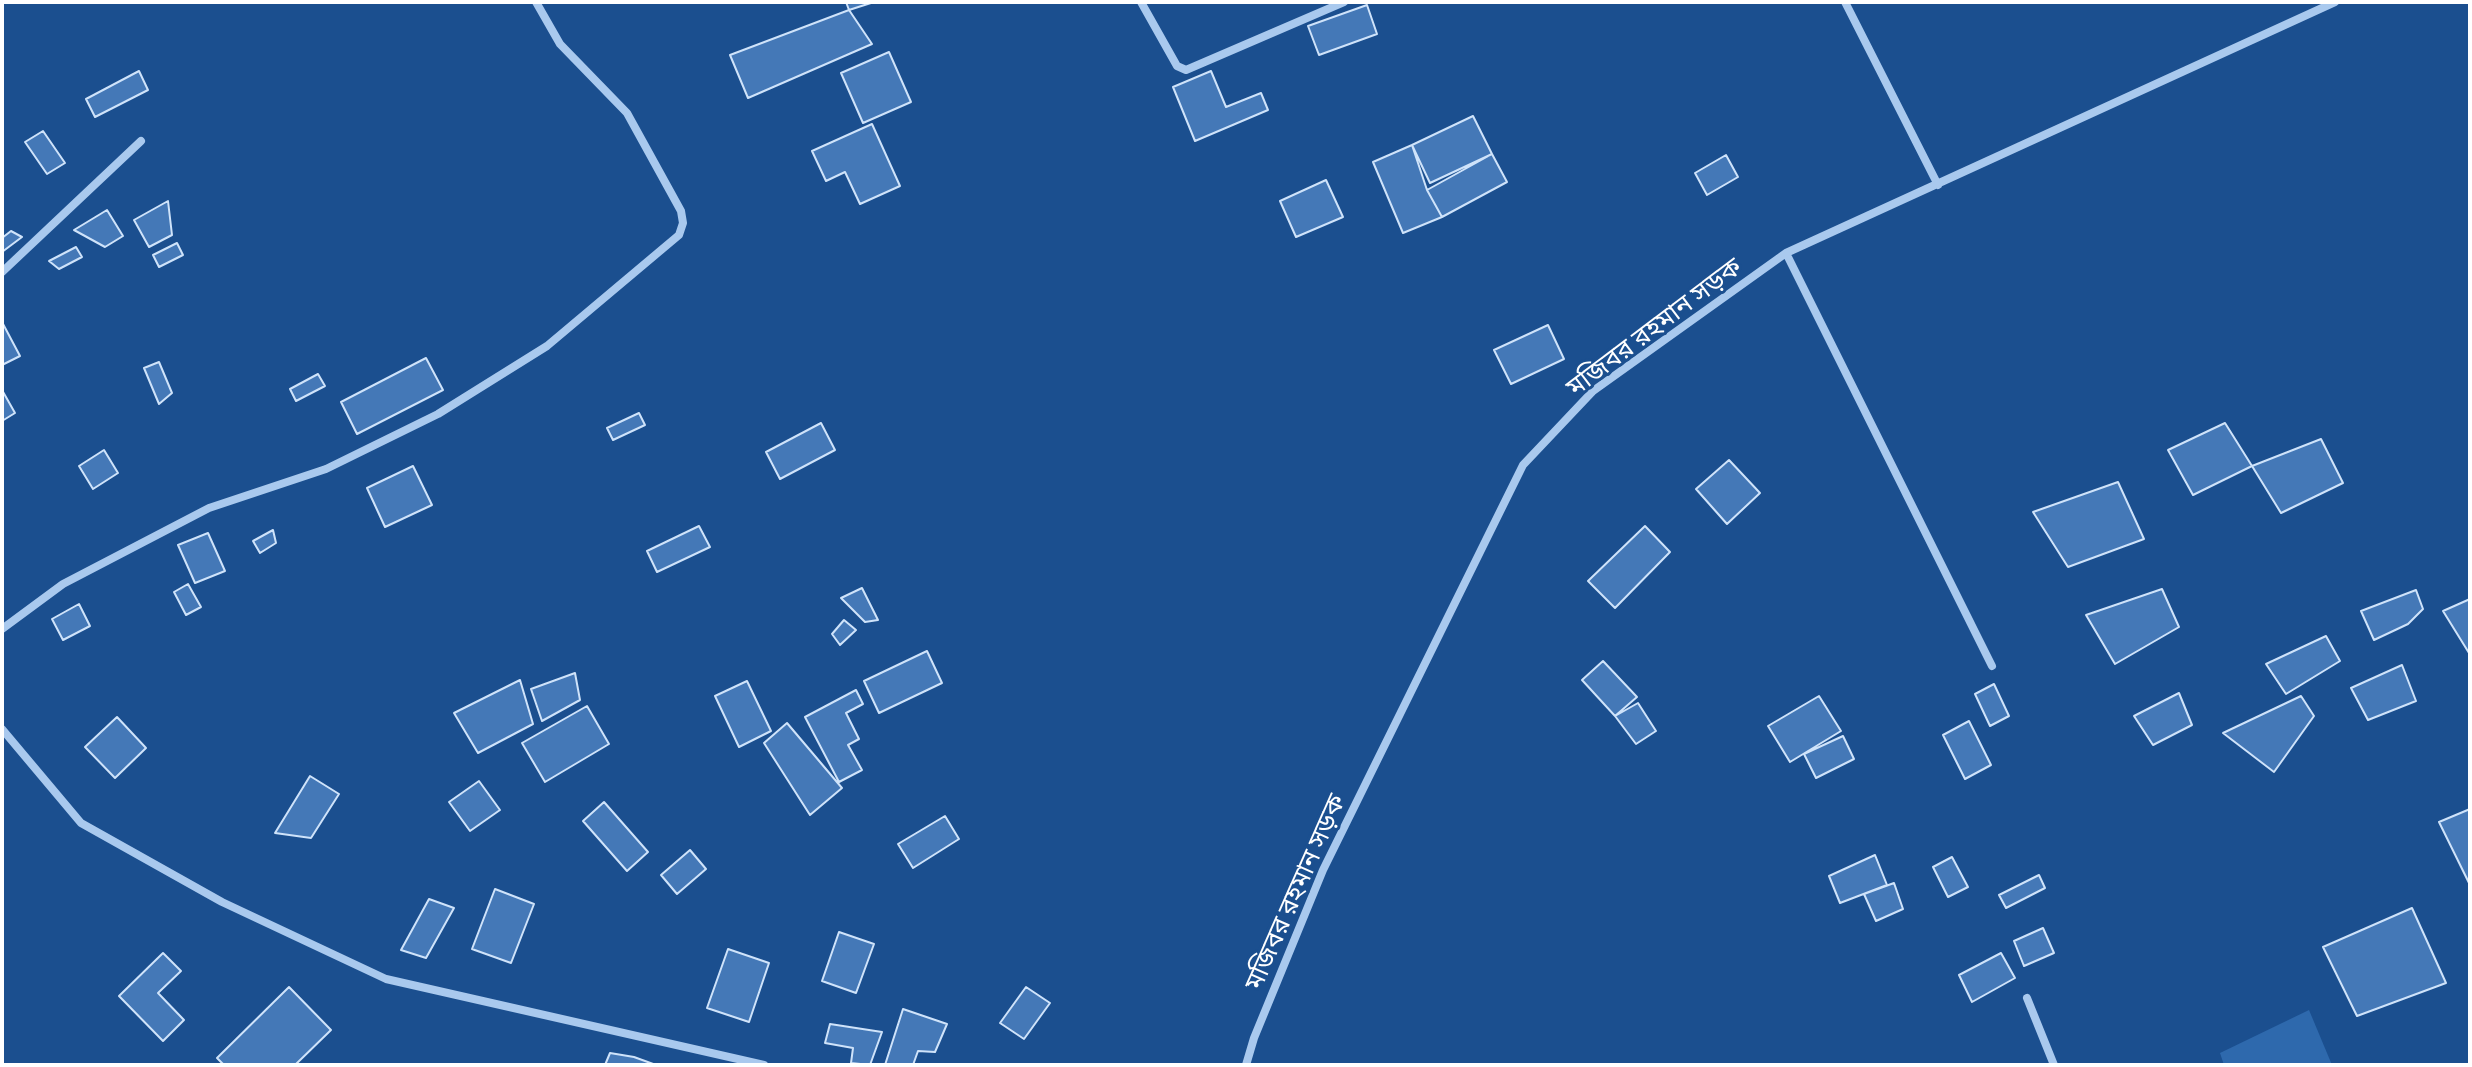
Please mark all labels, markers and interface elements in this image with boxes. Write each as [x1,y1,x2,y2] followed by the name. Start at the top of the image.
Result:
[1560,251,1748,403] street label: মজিবর রহমান সড়ক
[1238,789,1352,995] street label: মজিবর রহমান সড়ক

